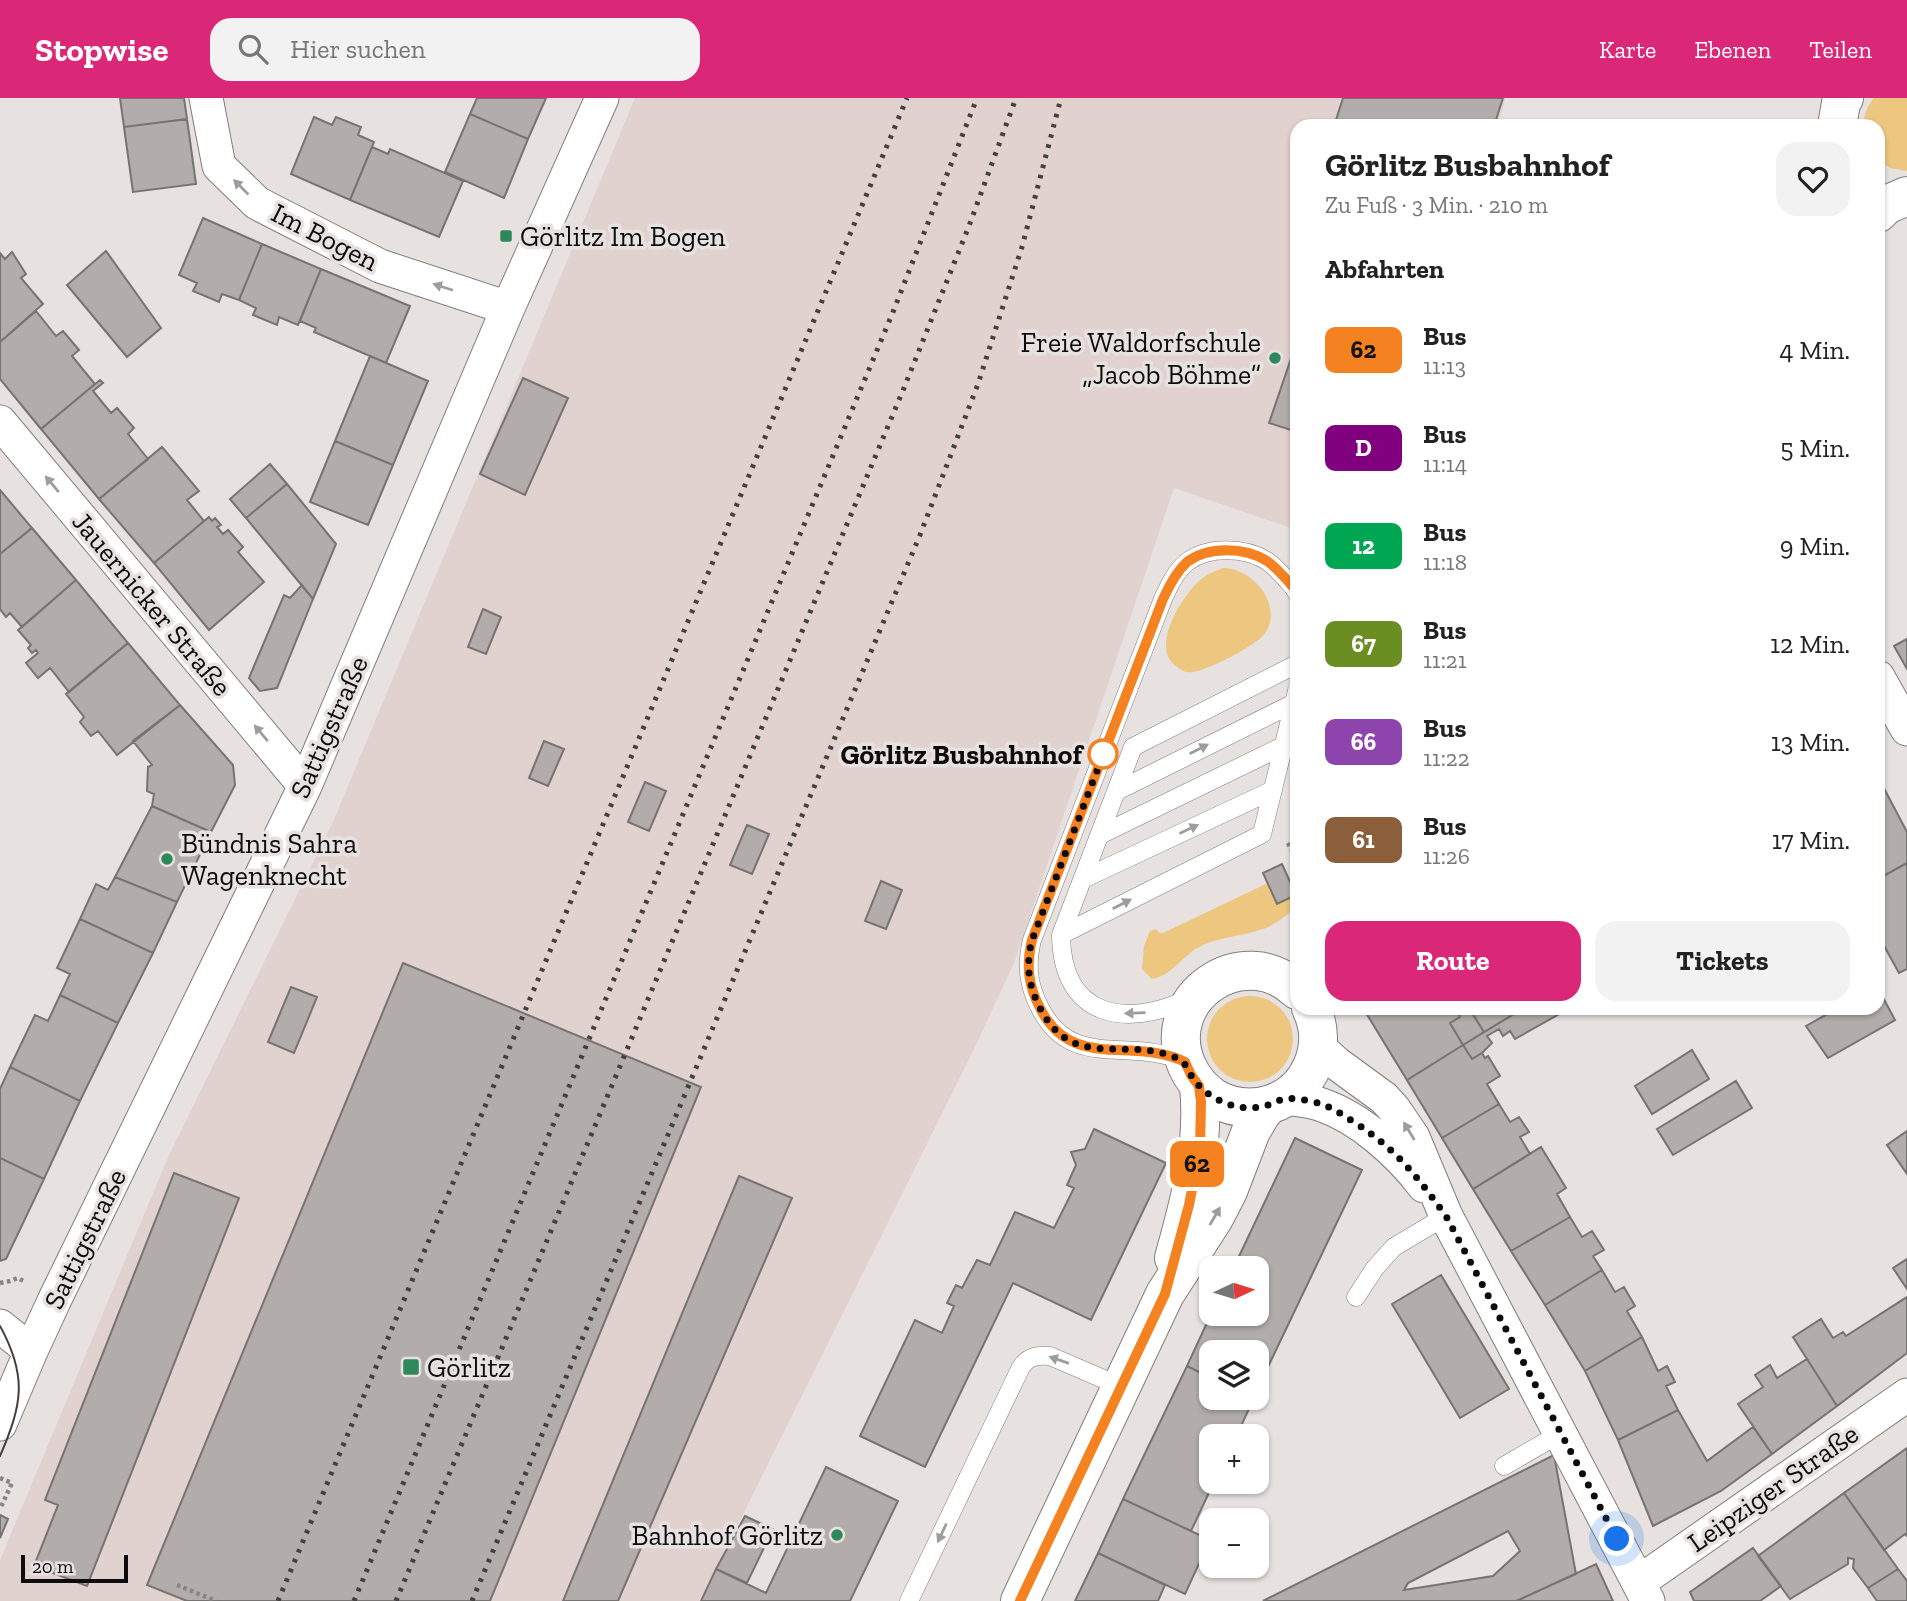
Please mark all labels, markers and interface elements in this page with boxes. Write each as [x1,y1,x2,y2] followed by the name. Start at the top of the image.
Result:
[210,18,700,81] search box
[35,30,168,69] text: Stopwise
[234,30,272,68] icon: search
[290,33,426,65] text: Hier suchen
[1599,35,1656,64] text: Karte
[1694,35,1771,64] text: Ebenen
[1809,35,1872,64] text: Teilen
[1776,142,1850,216] button: heart
[1325,145,1610,184] text: Görlitz Busbahnhof
[233,179,249,195] one-way arrow
[1325,191,1548,219] text: Zu Fuß · 3 Min. · 210 m
[266,196,384,278] street label: Im Bogen
[520,220,726,253] place label: Görlitz Im Bogen
[498,228,514,244] marker: Görlitz Im Bogen
[1325,253,1444,285] text: Abfahrten
[433,281,454,292] one-way arrow
[1423,320,1466,352] text: Bus
[1021,326,1261,391] place label: Freie Waldorfschule „Jacob Böhme“
[1779,334,1850,366] text: 4 Min.
[1351,335,1376,364] text: 62
[1267,350,1283,366] marker: Freie Waldorfschule „Jacob Böhme“
[1423,352,1466,380] text: 11:13
[1423,418,1466,450] text: Bus
[1780,432,1850,464] text: 5 Min.
[1355,433,1372,462] text: D
[1423,450,1467,478] text: 11:14
[44,475,60,493] one-way arrow
[65,505,239,703] street label: Jauernicker Straße
[1423,516,1466,548] text: Bus
[1780,530,1850,562] text: 9 Min.
[1352,531,1375,560] text: 12
[1423,548,1467,576] text: 11:18
[1423,614,1466,646] text: Bus
[1770,628,1850,660] text: 12 Min.
[1351,629,1376,658] text: 67
[1423,646,1467,674] text: 11:21
[283,651,375,803] street label: Sattigstraße
[1423,712,1466,744] text: Bus
[254,725,269,742] one-way arrow
[1771,726,1850,758] text: 13 Min.
[1351,727,1376,756] text: 66
[840,738,1084,771] place label: Görlitz Busbahnhof
[1088,739,1118,769] marker: Görlitz Busbahnhof
[1189,744,1209,755] one-way arrow
[1423,744,1470,772] text: 11:22
[1423,810,1466,842] text: Bus
[1179,823,1199,835] one-way arrow
[1772,824,1850,856] text: 17 Min.
[1352,825,1375,854] text: 61
[181,827,357,892] place label: Bündnis Sahra Wagenknecht
[1423,842,1470,870] text: 11:26
[159,851,175,867] marker: Bündnis Sahra Wagenknecht
[1112,899,1132,910] one-way arrow
[1325,921,1581,1001] button: Route
[1595,921,1850,1001] button: Tickets
[1123,1007,1145,1018] one-way arrow
[1403,1121,1415,1140] one-way arrow
[1166,1141,1228,1187] line badge: 62
[1184,1149,1210,1178] text: 62
[37,1164,133,1314] street label: Sattigstraße
[1209,1206,1221,1226] one-way arrow
[1199,1256,1269,1326] north arrow
[1199,1256,1269,1578] map controls
[1199,1340,1269,1410] button: layers
[427,1351,511,1384] place label: Görlitz
[1048,1354,1069,1365] one-way arrow
[401,1357,421,1377] marker: Görlitz
[1681,1417,1865,1559] street label: Leipziger Straße
[1199,1424,1269,1494] button: +
[1199,1508,1269,1578] button: −
[632,1519,823,1552] place label: Bahnhof Görlitz
[1599,1521,1634,1556] your location
[936,1523,947,1543] one-way arrow
[829,1527,845,1543] marker: Bahnhof Görlitz
[21,1552,128,1584] scale bar
[32,1555,73,1578] text: 20 m

